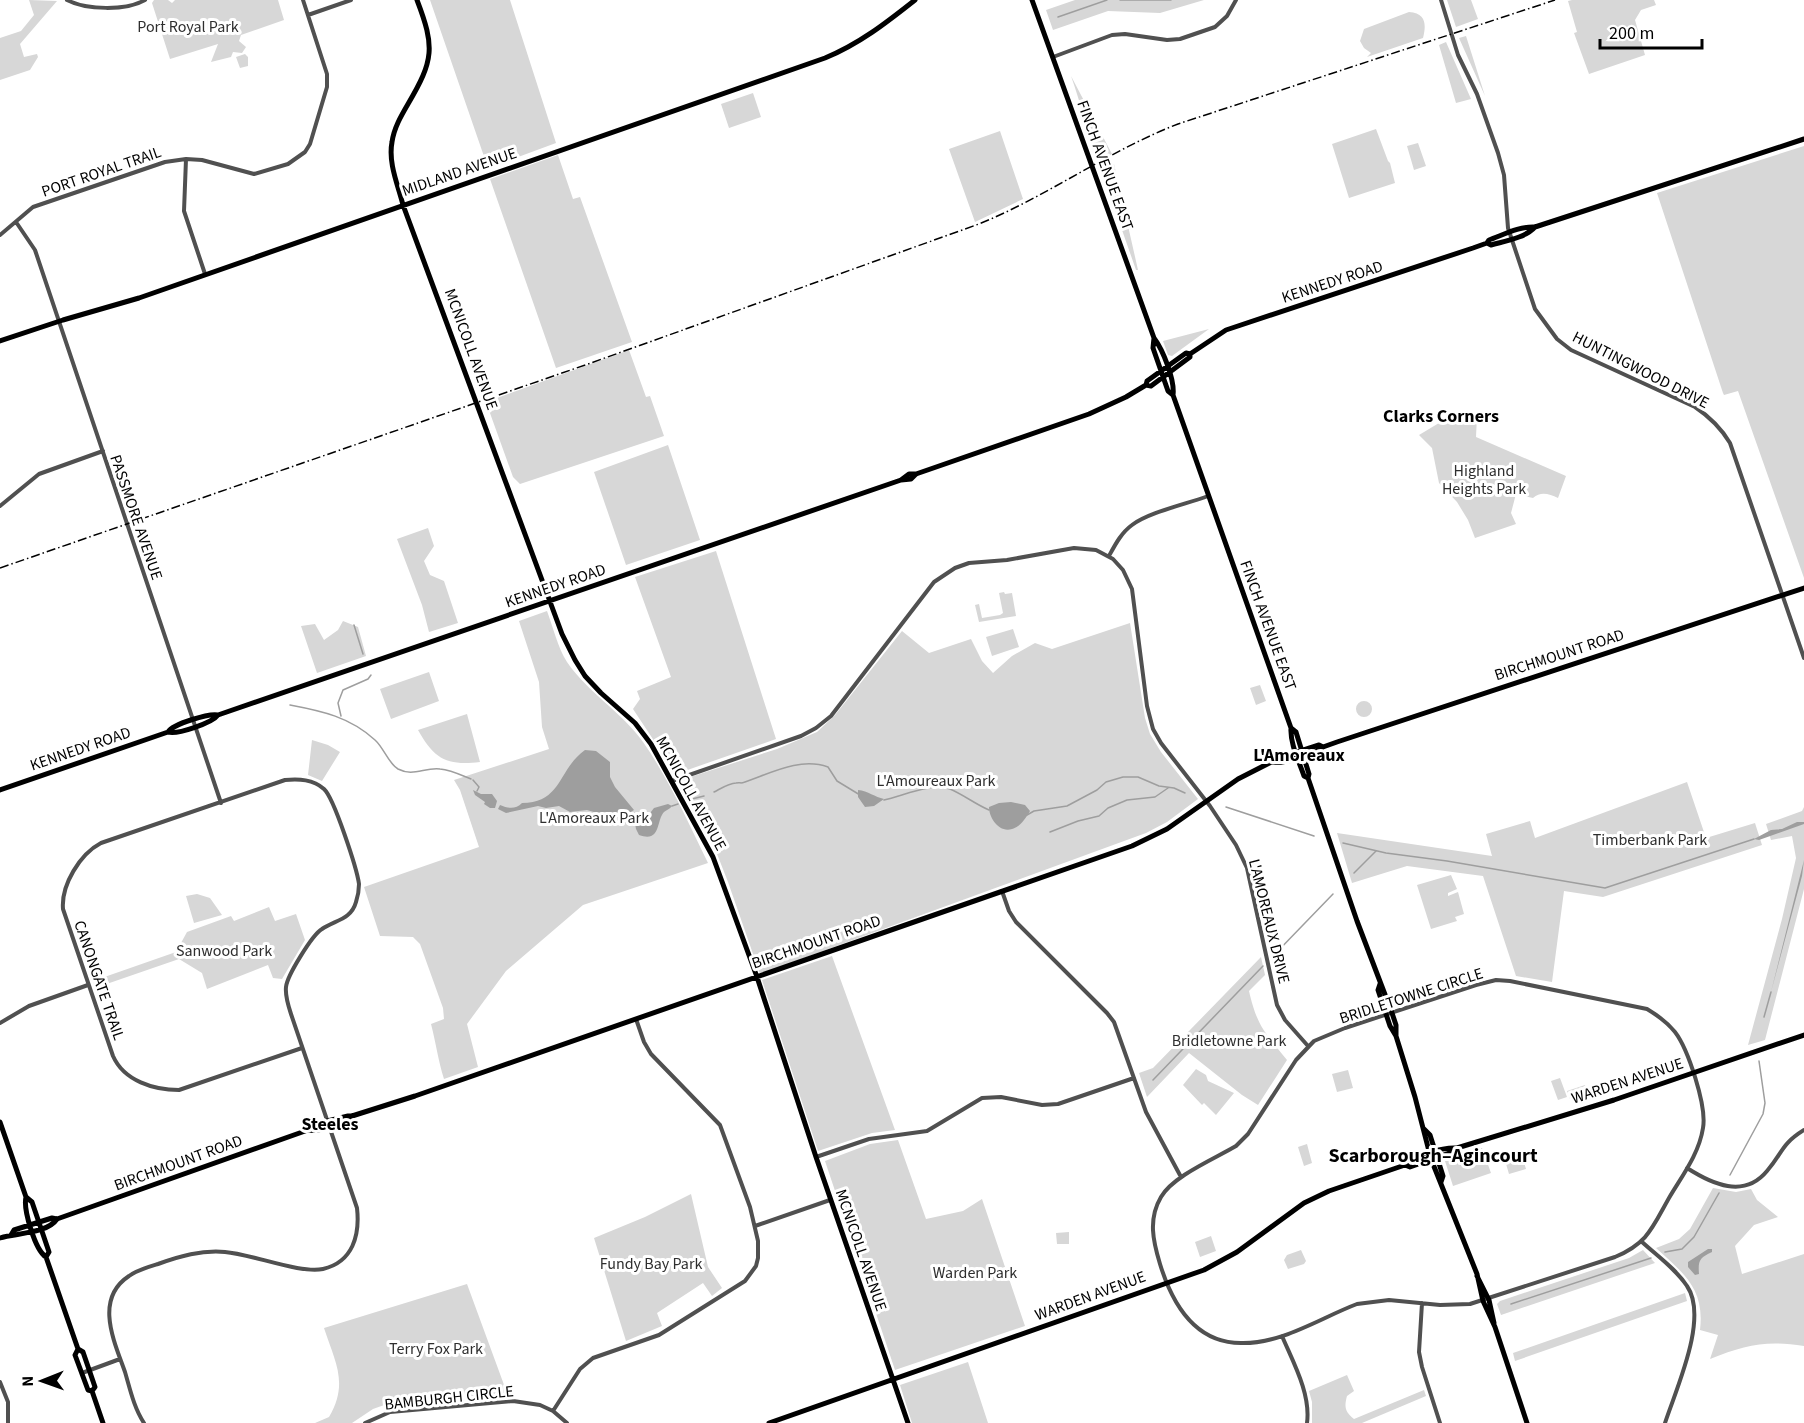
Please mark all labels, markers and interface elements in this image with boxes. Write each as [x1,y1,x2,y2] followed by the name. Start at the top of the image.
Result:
[1600,12,1702,50] scale bar
[137,16,239,38] park label: Port Royal Park
[1609,21,1654,46] text: 200 m
[1071,97,1139,234] street label: FINCH AVENUE EAST
[39,141,164,203] street label: PORT ROYAL TRAIL
[399,142,520,202] street label: MIDLAND AVENUE
[1279,255,1386,309] street label: KENNEDY ROAD
[439,286,503,413] street label: MCNICOLL AVENUE
[1568,326,1713,414] street label: HUNTINGWOOD DRIVE
[1383,404,1499,429] district label: Clarks Corners
[104,452,168,583] street label: PASSMORE AVENUE
[1442,460,1526,500] park label: Highland Heights Park
[1234,557,1302,694] street label: FINCH AVENUE EAST
[502,558,609,613] street label: KENNEDY ROAD
[1492,624,1627,686] street label: BIRCHMOUNT ROAD
[27,721,134,776] street label: KENNEDY ROAD
[651,732,732,855] street label: MCNICOLL AVENUE
[1253,743,1345,768] district label: L'Amoreaux
[877,770,996,792] park label: L'Amoureaux Park
[539,807,649,829] park label: L'Amoreaux Park
[1593,829,1707,851] park label: Timberbank Park
[1243,857,1295,986] street label: L'AMOREAUX DRIVE
[749,910,884,974] street label: BIRCHMOUNT ROAD
[68,918,130,1043] street label: CANONGATE TRAIL
[176,940,272,962] park label: Sanwood Park
[1337,962,1486,1030] street label: BRIDLETOWNE CIRCLE
[1172,1030,1286,1052] park label: Bridletowne Park
[1569,1052,1686,1109] street label: WARDEN AVENUE
[301,1112,359,1137] district label: Steeles
[111,1129,246,1196] street label: BIRCHMOUNT ROAD
[1328,1142,1538,1170] district label: Scarborough–Agincourt
[830,1186,892,1314] street label: MCNICOLL AVENUE
[600,1253,702,1275] park label: Fundy Bay Park
[933,1262,1017,1284] park label: Warden Park
[1032,1266,1149,1326] street label: WARDEN AVENUE
[389,1338,483,1360] park label: Terry Fox Park
[12,1351,72,1411] north arrow
[17,1376,39,1387] text: N
[383,1380,515,1416] street label: BAMBURGH CIRCLE

